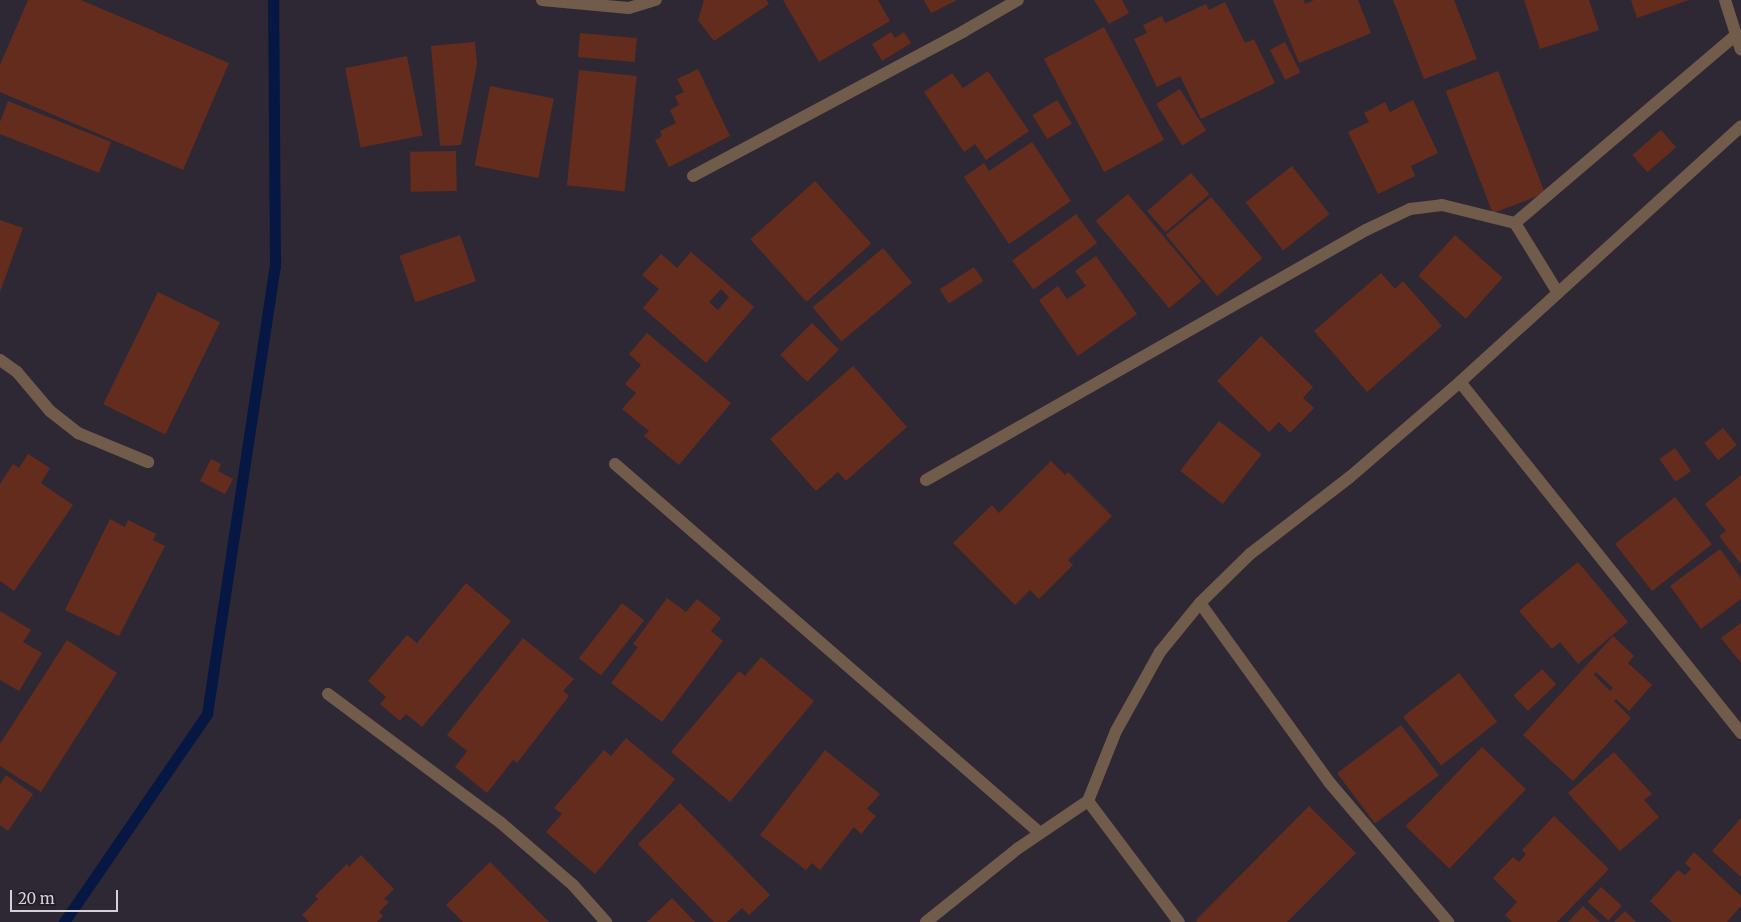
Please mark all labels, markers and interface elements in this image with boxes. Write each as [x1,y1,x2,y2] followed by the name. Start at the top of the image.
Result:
[12,880,120,912] scale bar
[18,889,55,908] text: 20 m

